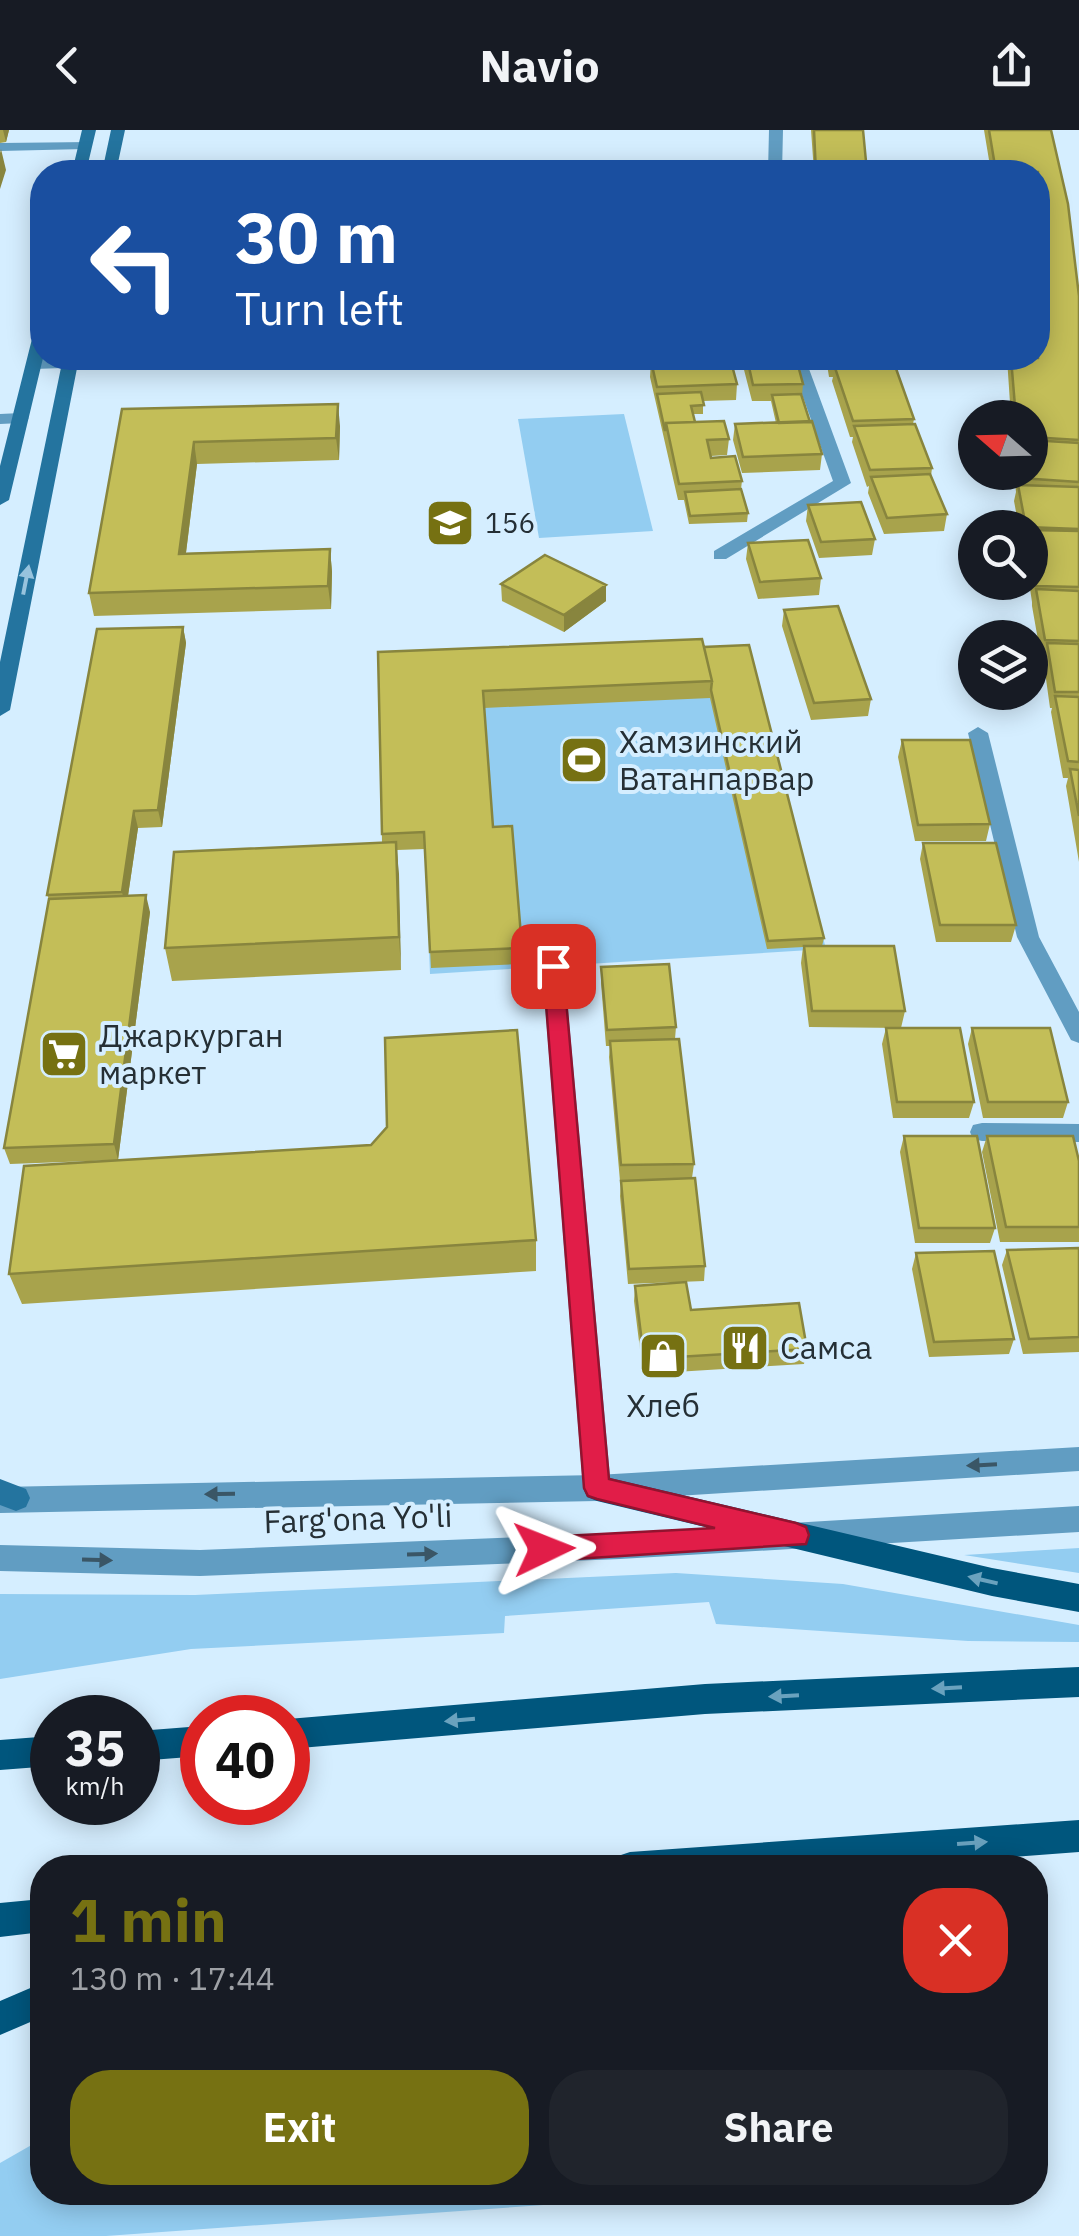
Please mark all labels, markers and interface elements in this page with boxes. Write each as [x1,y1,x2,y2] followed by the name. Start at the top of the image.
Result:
[479,36,600,94] text: Navio
[40,38,95,93] icon: back
[984,38,1039,93] icon: share
[235,191,398,282] text: 30 m
[70,200,200,330] icon: left
[235,279,404,337] text: Turn left
[958,400,1048,490] north arrow
[958,400,1048,710] map controls
[424,497,476,549] school or university icon: 156
[485,504,535,541] place label: 156
[958,510,1048,600] button: search
[19,565,35,596] one-way arrow
[958,620,1048,710] button: layers
[619,720,814,799] place label: Хамзинский Ватанпарвар
[558,734,610,786] sports icon: Хамзинский Ватанпарвар
[511,924,596,1009] pin
[526,939,581,994] icon: arrive
[99,1014,284,1093] place label: Джаркурган маркет
[38,1028,90,1080] supermarket icon: Джаркурган маркет
[719,1322,771,1374] restaurant icon: Самса
[780,1326,872,1368] place label: Самса
[637,1330,689,1382] shop icon: Хлеб
[626,1384,700,1426] place label: Хлеб
[965,1457,997,1473] one-way arrow
[203,1487,235,1503] one-way arrow
[263,1494,453,1542] street label: Farg'ona Yo'li
[492,1497,596,1601] position arrow
[407,1546,439,1562] one-way arrow
[82,1553,114,1569] one-way arrow
[967,1572,998,1587] one-way arrow
[930,1681,962,1697] one-way arrow
[767,1688,799,1704] one-way arrow
[180,1695,310,1825] speed limit sign: 40
[443,1712,475,1728] one-way arrow
[65,1715,125,1780] text: 35
[66,1769,124,1802] text: km/h
[957,1835,989,1851] one-way arrow
[70,1880,227,1959] text: 1 min
[903,1888,1008,1993] button: close
[70,1957,275,1999] text: 130 m · 17:44
[70,2070,529,2185] button: Exit
[549,2070,1008,2185] button: Share

